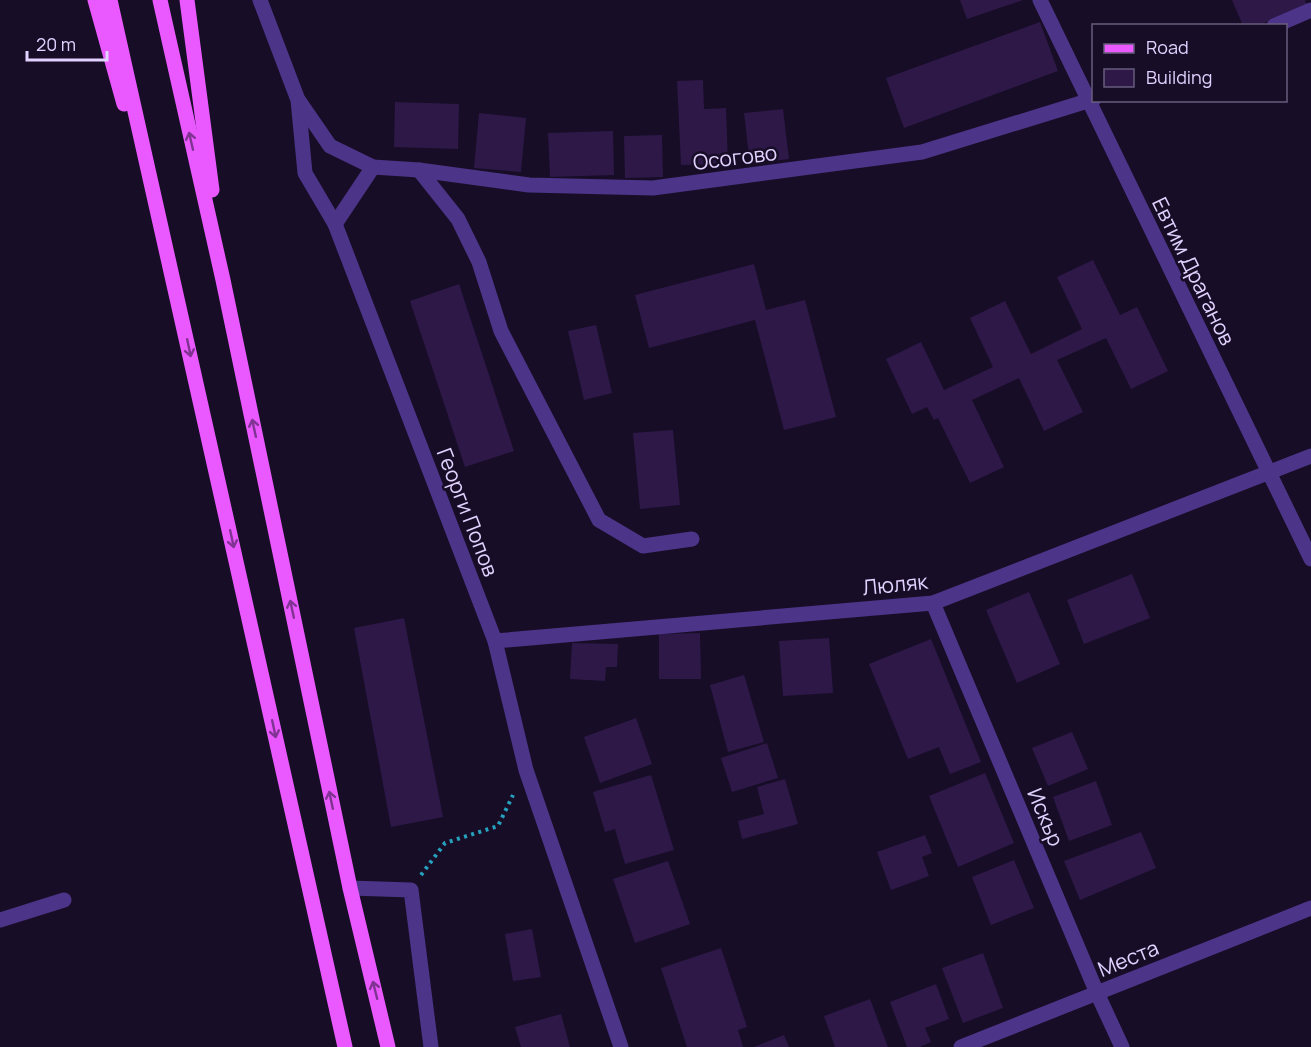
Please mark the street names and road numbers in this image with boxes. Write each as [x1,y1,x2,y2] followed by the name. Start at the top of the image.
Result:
[691,138,779,176] street label: Осогово
[1146,192,1242,350] street label: Евтим Драганов
[431,444,505,580] street label: Георги Попов
[861,567,930,601] street label: Люляк
[1021,784,1071,850] street label: Искър
[1093,933,1163,983] street label: Места

